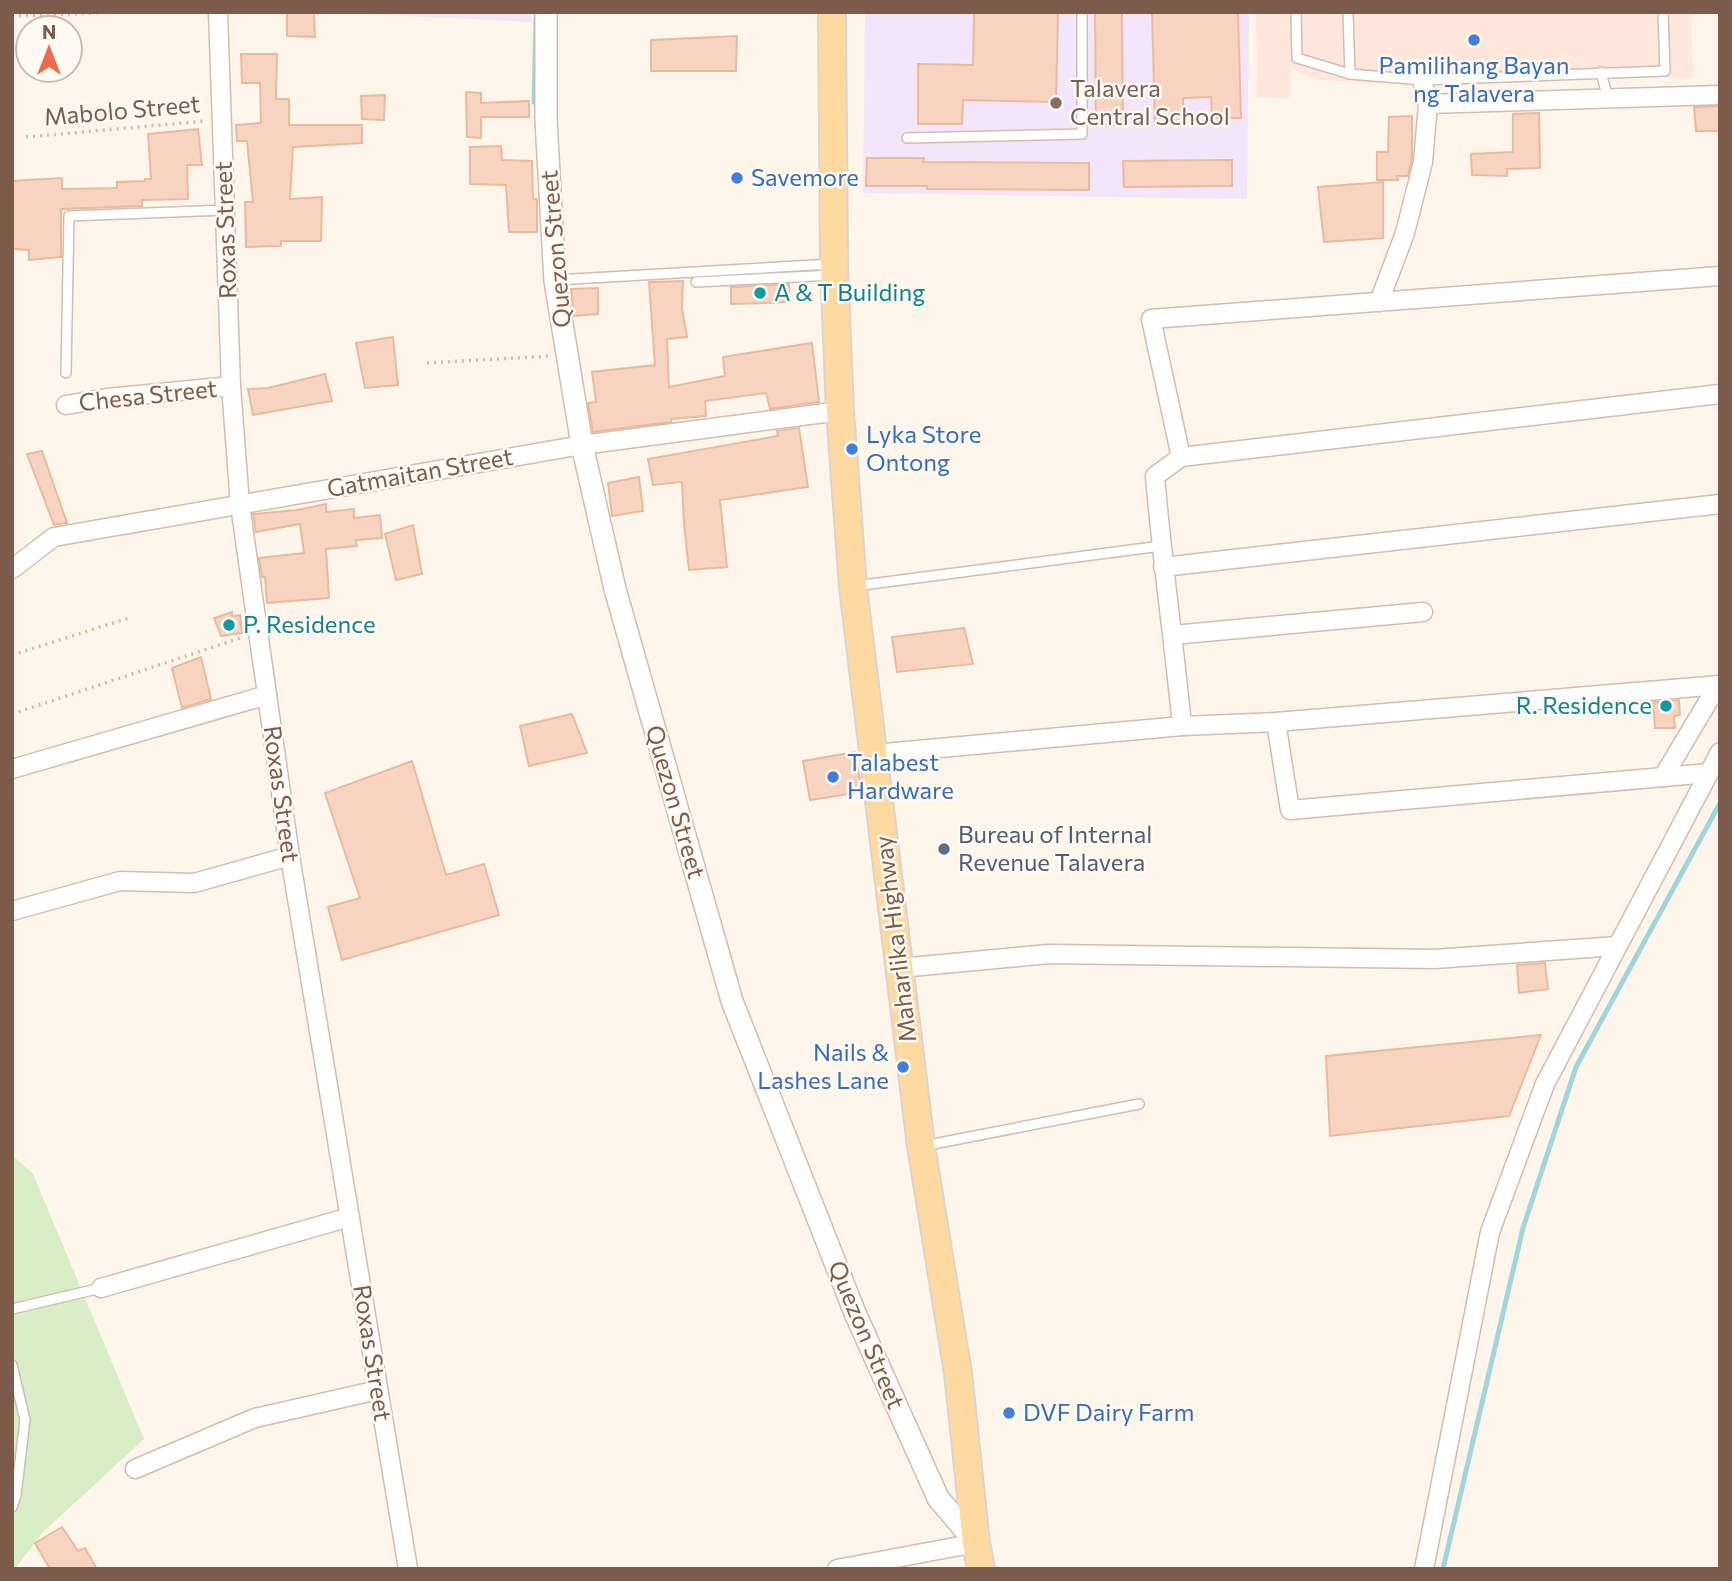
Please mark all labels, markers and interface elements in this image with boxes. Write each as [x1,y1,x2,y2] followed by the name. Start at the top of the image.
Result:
[14,14,84,84] north arrow
[42,20,56,43] text: N
[1466,32,1482,48] marker: Pamilihang Bayan ng Talavera
[1379,50,1569,107] place label: Pamilihang Bayan ng Talavera
[1070,73,1230,130] place label: Talavera Central School
[43,88,201,131] street label: Mabolo Street
[1048,95,1064,111] marker: Talavera Central School
[208,161,241,299] street label: Roxas Street
[751,162,859,191] place label: Savemore
[533,169,576,329] street label: Quezon Street
[729,170,745,186] marker: Savemore
[774,277,925,306] place label: A & T Building
[752,285,768,301] marker: A & T Building
[77,373,219,416] street label: Chesa Street
[866,419,981,476] place label: Lyka Store Ontong
[325,441,515,502] street label: Gatmaitan Street
[844,441,860,457] marker: Lyka Store Ontong
[243,609,376,638] place label: P. Residence
[221,617,237,633] marker: P. Residence
[1516,690,1652,719] place label: R. Residence
[1658,698,1674,714] marker: R. Residence
[641,722,712,882] street label: Quezon Street
[259,724,306,864] street label: Roxas Street
[847,747,954,804] place label: Talabest Hardware
[825,769,841,785] marker: Talabest Hardware
[958,819,1152,876] place label: Bureau of Internal Revenue Talavera
[867,834,922,1044] street label: Maharlika Highway
[936,841,952,857] marker: Bureau of Internal Revenue Talavera
[757,1037,889,1094] place label: Nails & Lashes Lane
[895,1059,911,1075] marker: Nails & Lashes Lane
[823,1256,912,1413] street label: Quezon Street
[348,1282,399,1423] street label: Roxas Street
[1023,1397,1194,1426] place label: DVF Dairy Farm
[1001,1405,1017,1421] marker: DVF Dairy Farm

